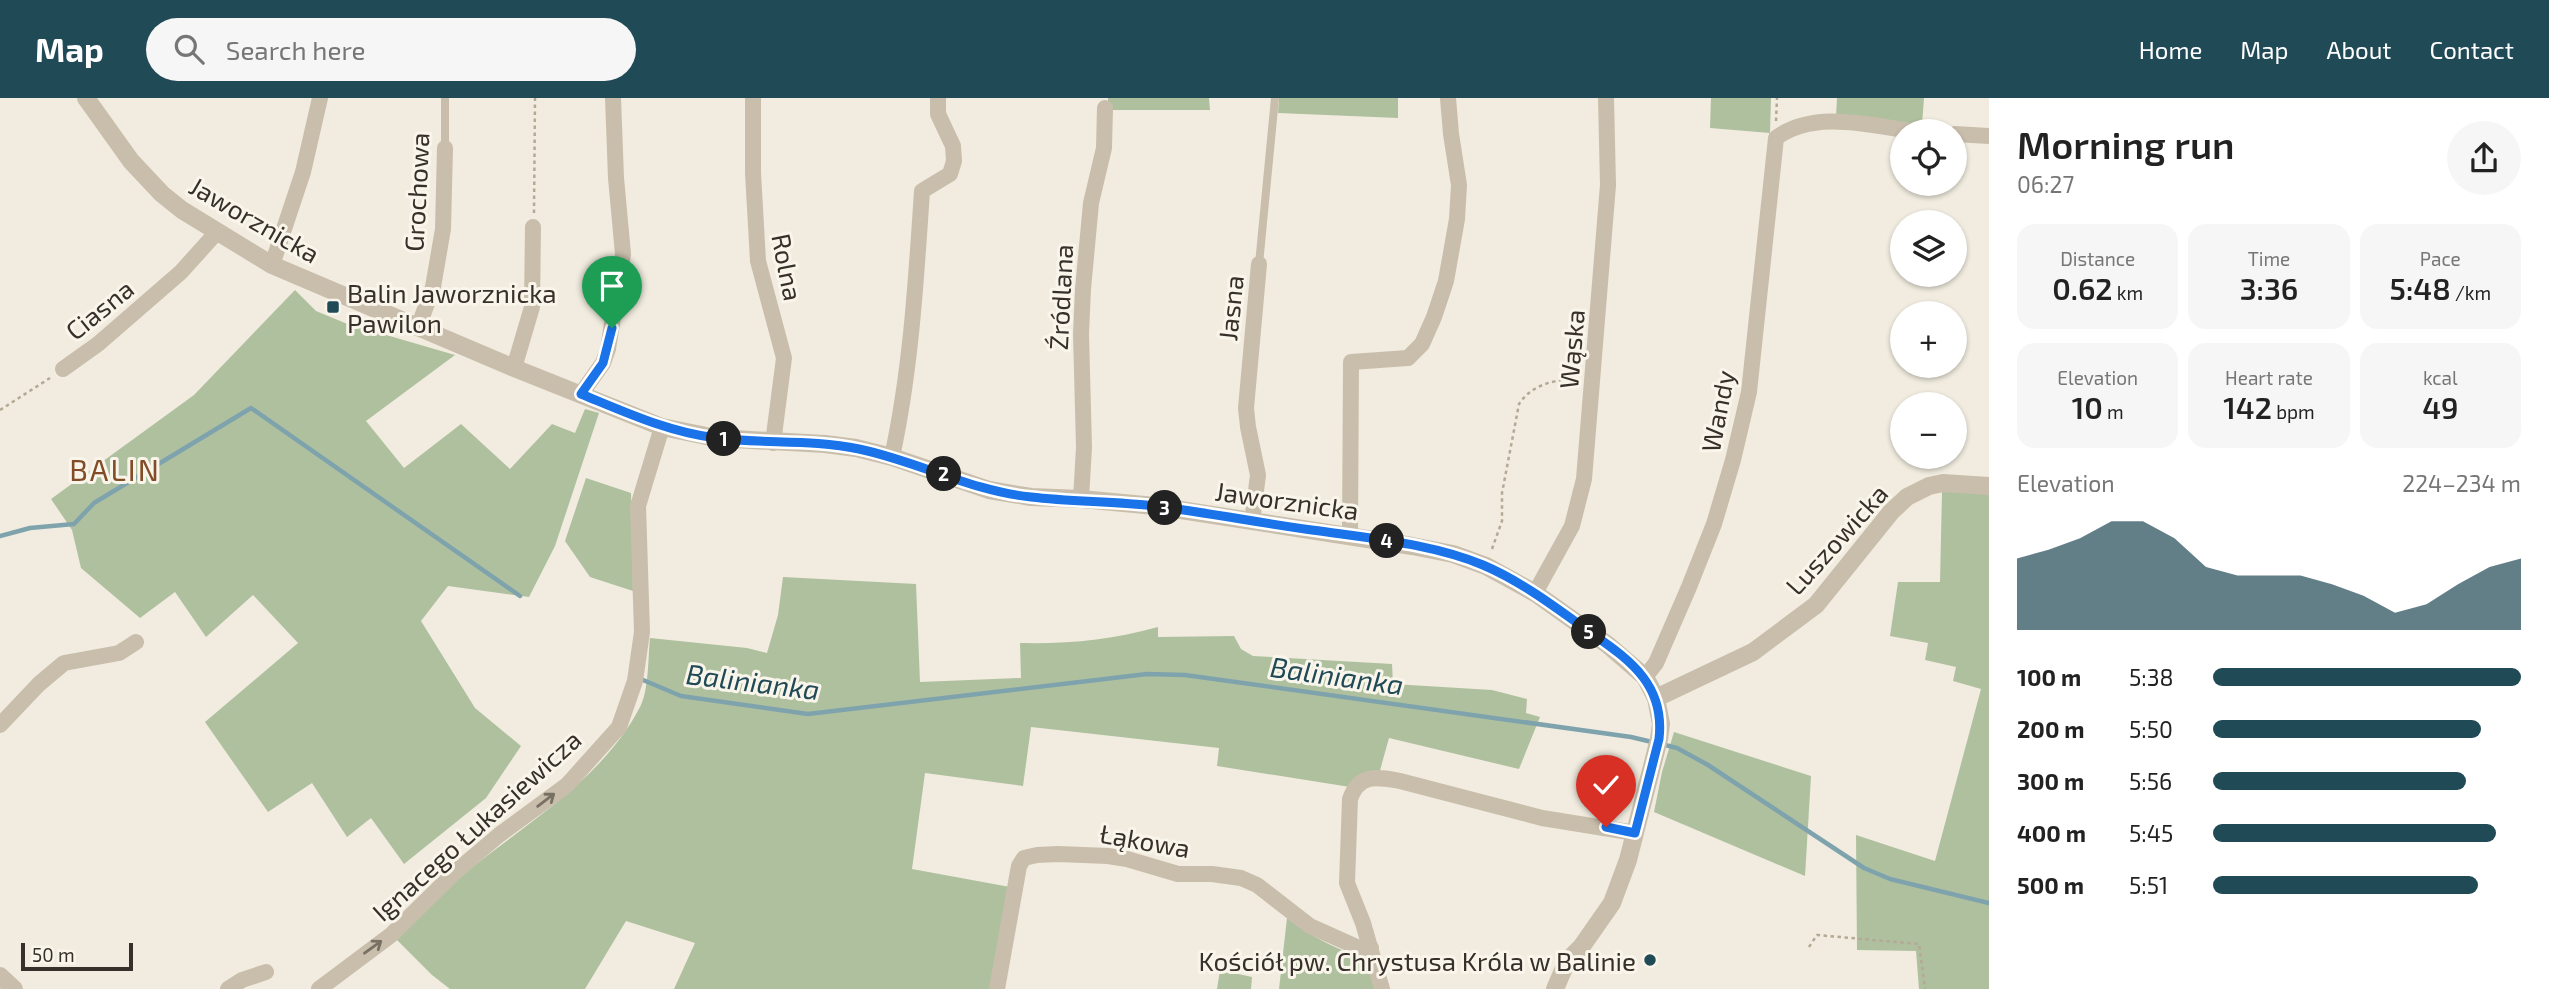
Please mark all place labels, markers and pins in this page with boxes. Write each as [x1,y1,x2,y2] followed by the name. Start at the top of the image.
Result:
[582,256,642,328] pin
[347,277,557,338] place label: Balin Jaworznicka Pawilon
[325,299,341,315] marker: Balin Jaworznicka Pawilon
[706,422,742,456] pin: 1
[926,456,962,492] pin: 2
[1148,490,1182,526] pin: 3
[1370,524,1404,558] pin: 4
[1572,614,1606,650] pin: 5
[1576,755,1636,827] pin
[1198,945,1636,976] place label: Kościół pw. Chrystusa Króla w Balinie
[1642,952,1658,968] marker: Kościół pw. Chrystusa Króla w Balinie

